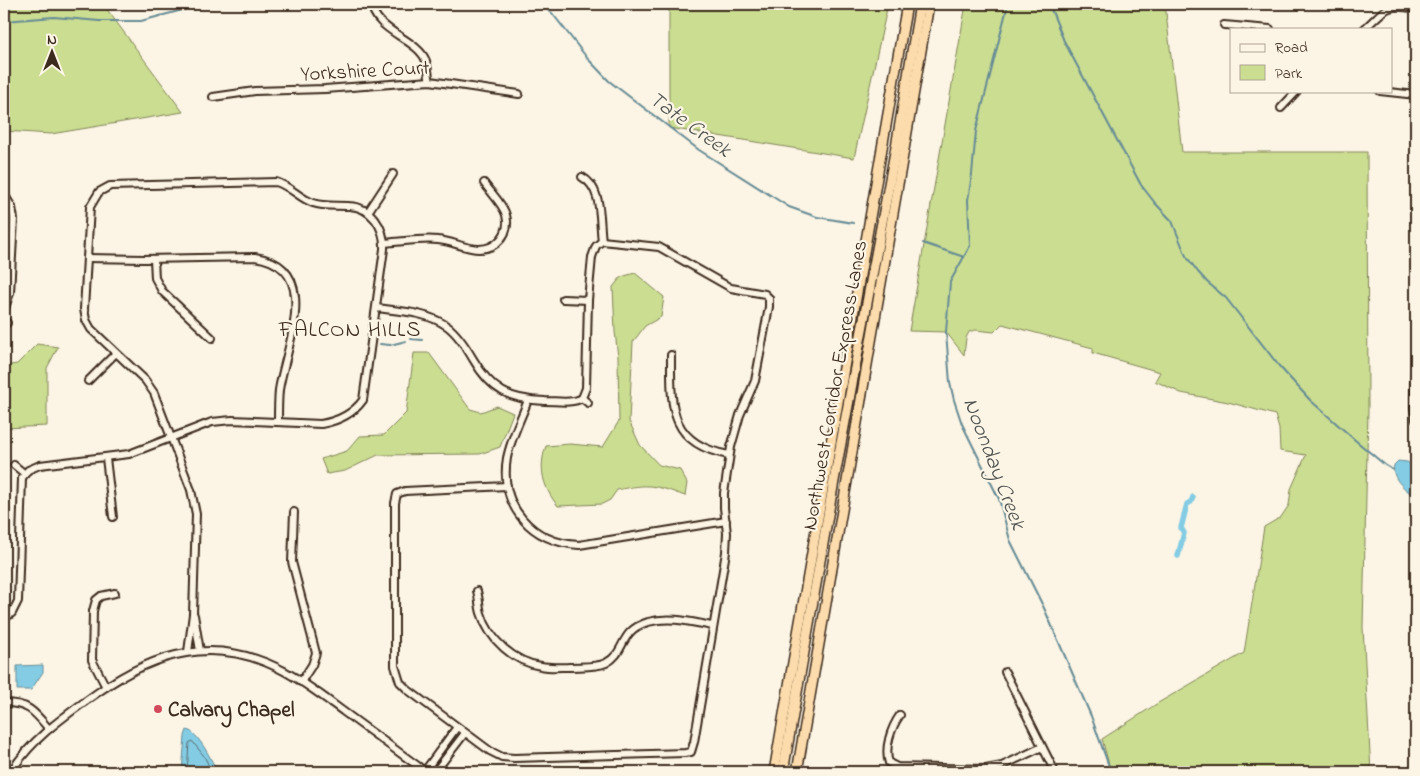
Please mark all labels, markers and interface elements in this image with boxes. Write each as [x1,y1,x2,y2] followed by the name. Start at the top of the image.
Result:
[28,28,78,78] north arrow
[1230,28,1392,92] legend
[47,30,57,51] text: N
[1275,37,1308,59] text: Road
[300,54,430,90] street label: Yorkshire Court
[1275,63,1303,85] text: Park
[641,84,738,167] water label: Tate Creek
[796,238,876,533] street label: Northwest Corridor Express Lanes
[278,315,421,347] district label: FALCON HILLS
[953,394,1033,536] water label: Noonday Creek
[168,696,295,728] place label: Calvary Chapel
[152,703,164,715] marker: Calvary Chapel

